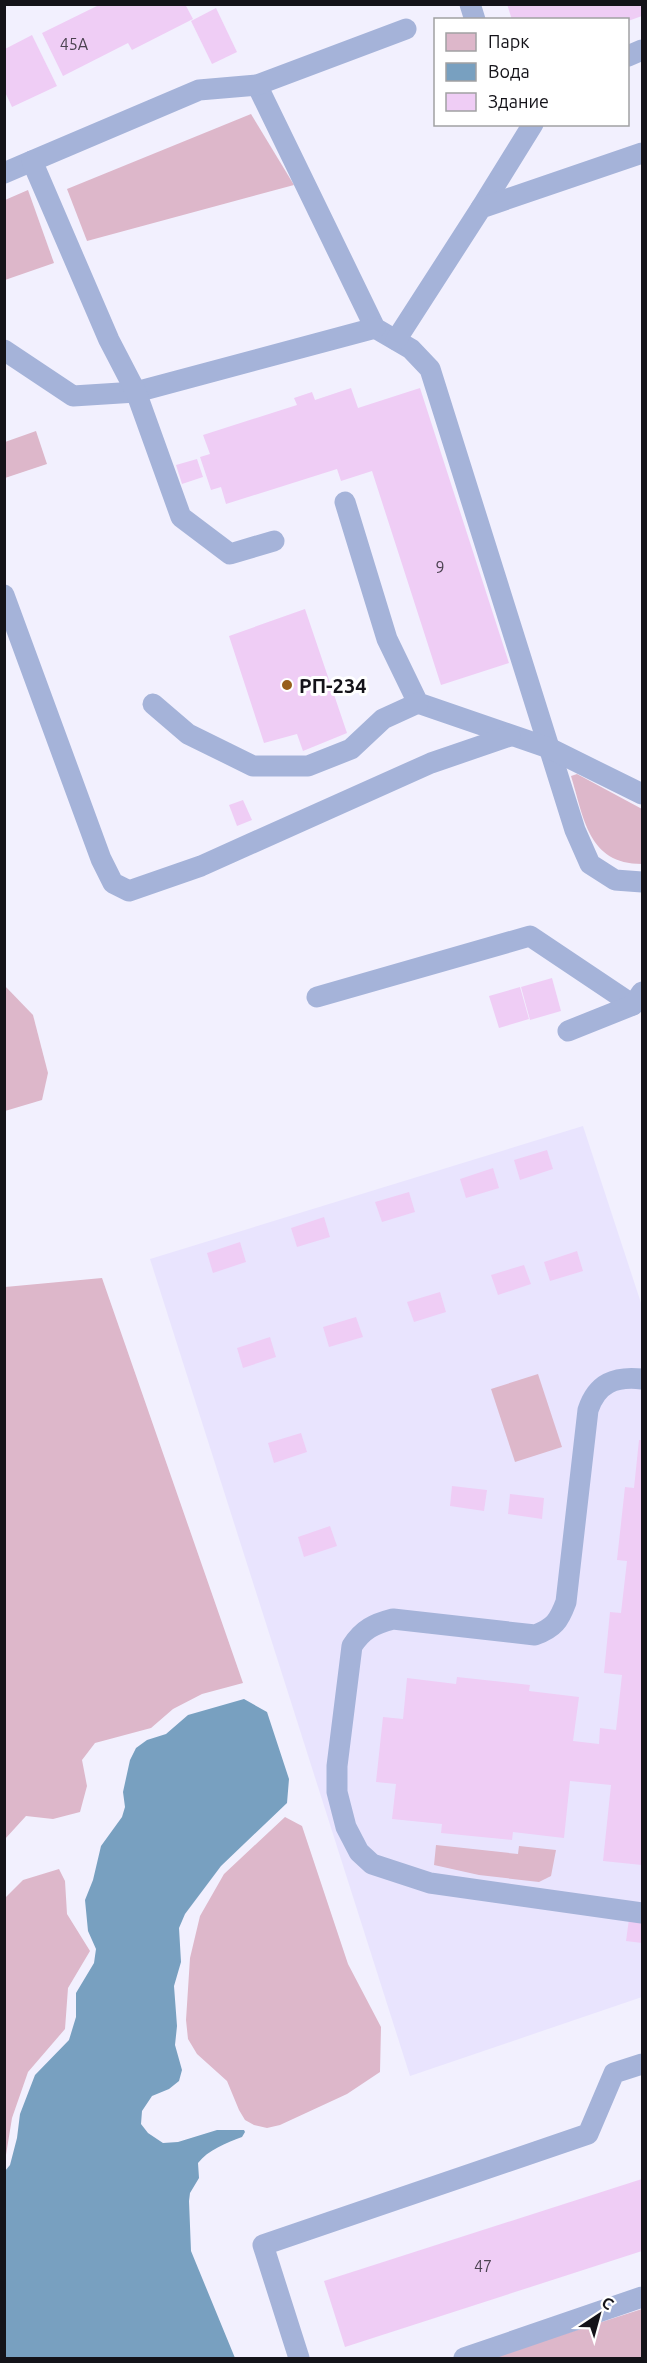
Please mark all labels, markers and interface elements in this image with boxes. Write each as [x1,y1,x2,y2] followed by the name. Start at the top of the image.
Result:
[434,18,629,126] legend
[488,31,529,51] text: Парк
[60,35,89,53] house number: 45А
[488,61,530,81] text: Вода
[488,91,549,111] text: Здание
[435,558,445,576] house number: 9
[299,674,366,697] place label: РП-234
[280,678,294,692] marker: РП-234
[474,2257,492,2275] house number: 47
[569,2285,629,2345] north arrow
[598,2293,617,2313] text: С

